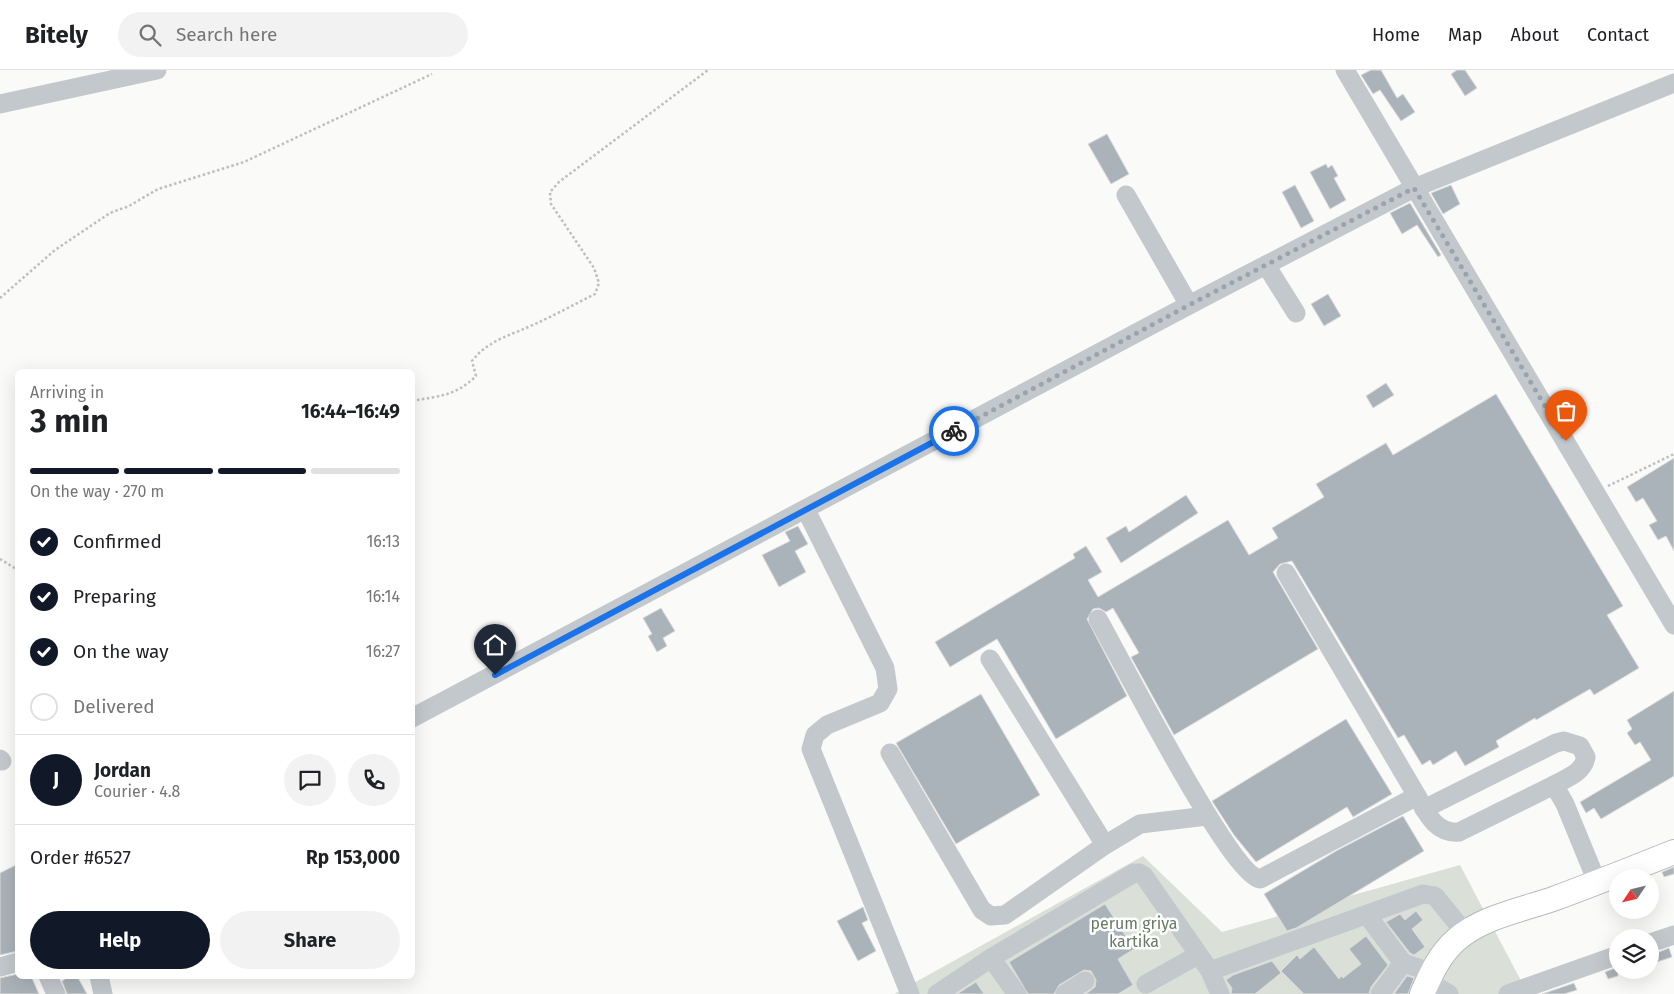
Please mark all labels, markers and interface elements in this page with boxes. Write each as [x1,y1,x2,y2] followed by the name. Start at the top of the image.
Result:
[118,12,468,57] search box
[25,21,88,49] text: Bitely
[136,21,164,49] icon: search
[176,23,277,46] text: Search here
[1372,24,1420,46] text: Home
[1448,24,1482,46] text: Map
[1510,24,1559,46] text: About
[1587,24,1649,46] text: Contact
[30,383,104,402] text: Arriving in
[1545,390,1587,441] pin
[1552,397,1580,425] icon: bag
[301,400,400,423] text: 16:44–16:49
[30,402,109,440] text: 3 min
[929,406,979,456] courier
[940,417,968,445] icon: bike
[30,482,164,501] text: On the way · 270 m
[30,528,58,556] icon: check
[73,530,162,553] text: Confirmed
[366,532,400,551] text: 16:13
[30,583,58,611] icon: check
[73,585,156,608] text: Preparing
[366,587,400,606] text: 16:14
[474,624,516,675] pin
[481,631,509,659] icon: home
[30,638,58,666] icon: check
[73,640,169,663] text: On the way
[366,642,400,661] text: 16:27
[73,695,155,718] text: Delivered
[284,754,336,806] button: chat
[348,754,400,806] button: phone
[94,759,151,782] text: Jordan
[53,768,59,791] text: J
[94,782,180,801] text: Courier · 4.8
[30,846,131,869] text: Order #6527
[306,846,400,869] text: Rp 153,000
[1609,869,1659,919] north arrow
[1609,869,1659,979] map controls
[30,911,210,969] button: Help
[220,911,400,969] button: Share
[1091,914,1178,951] park label: perum griya kartika
[1609,929,1659,979] button: layers

